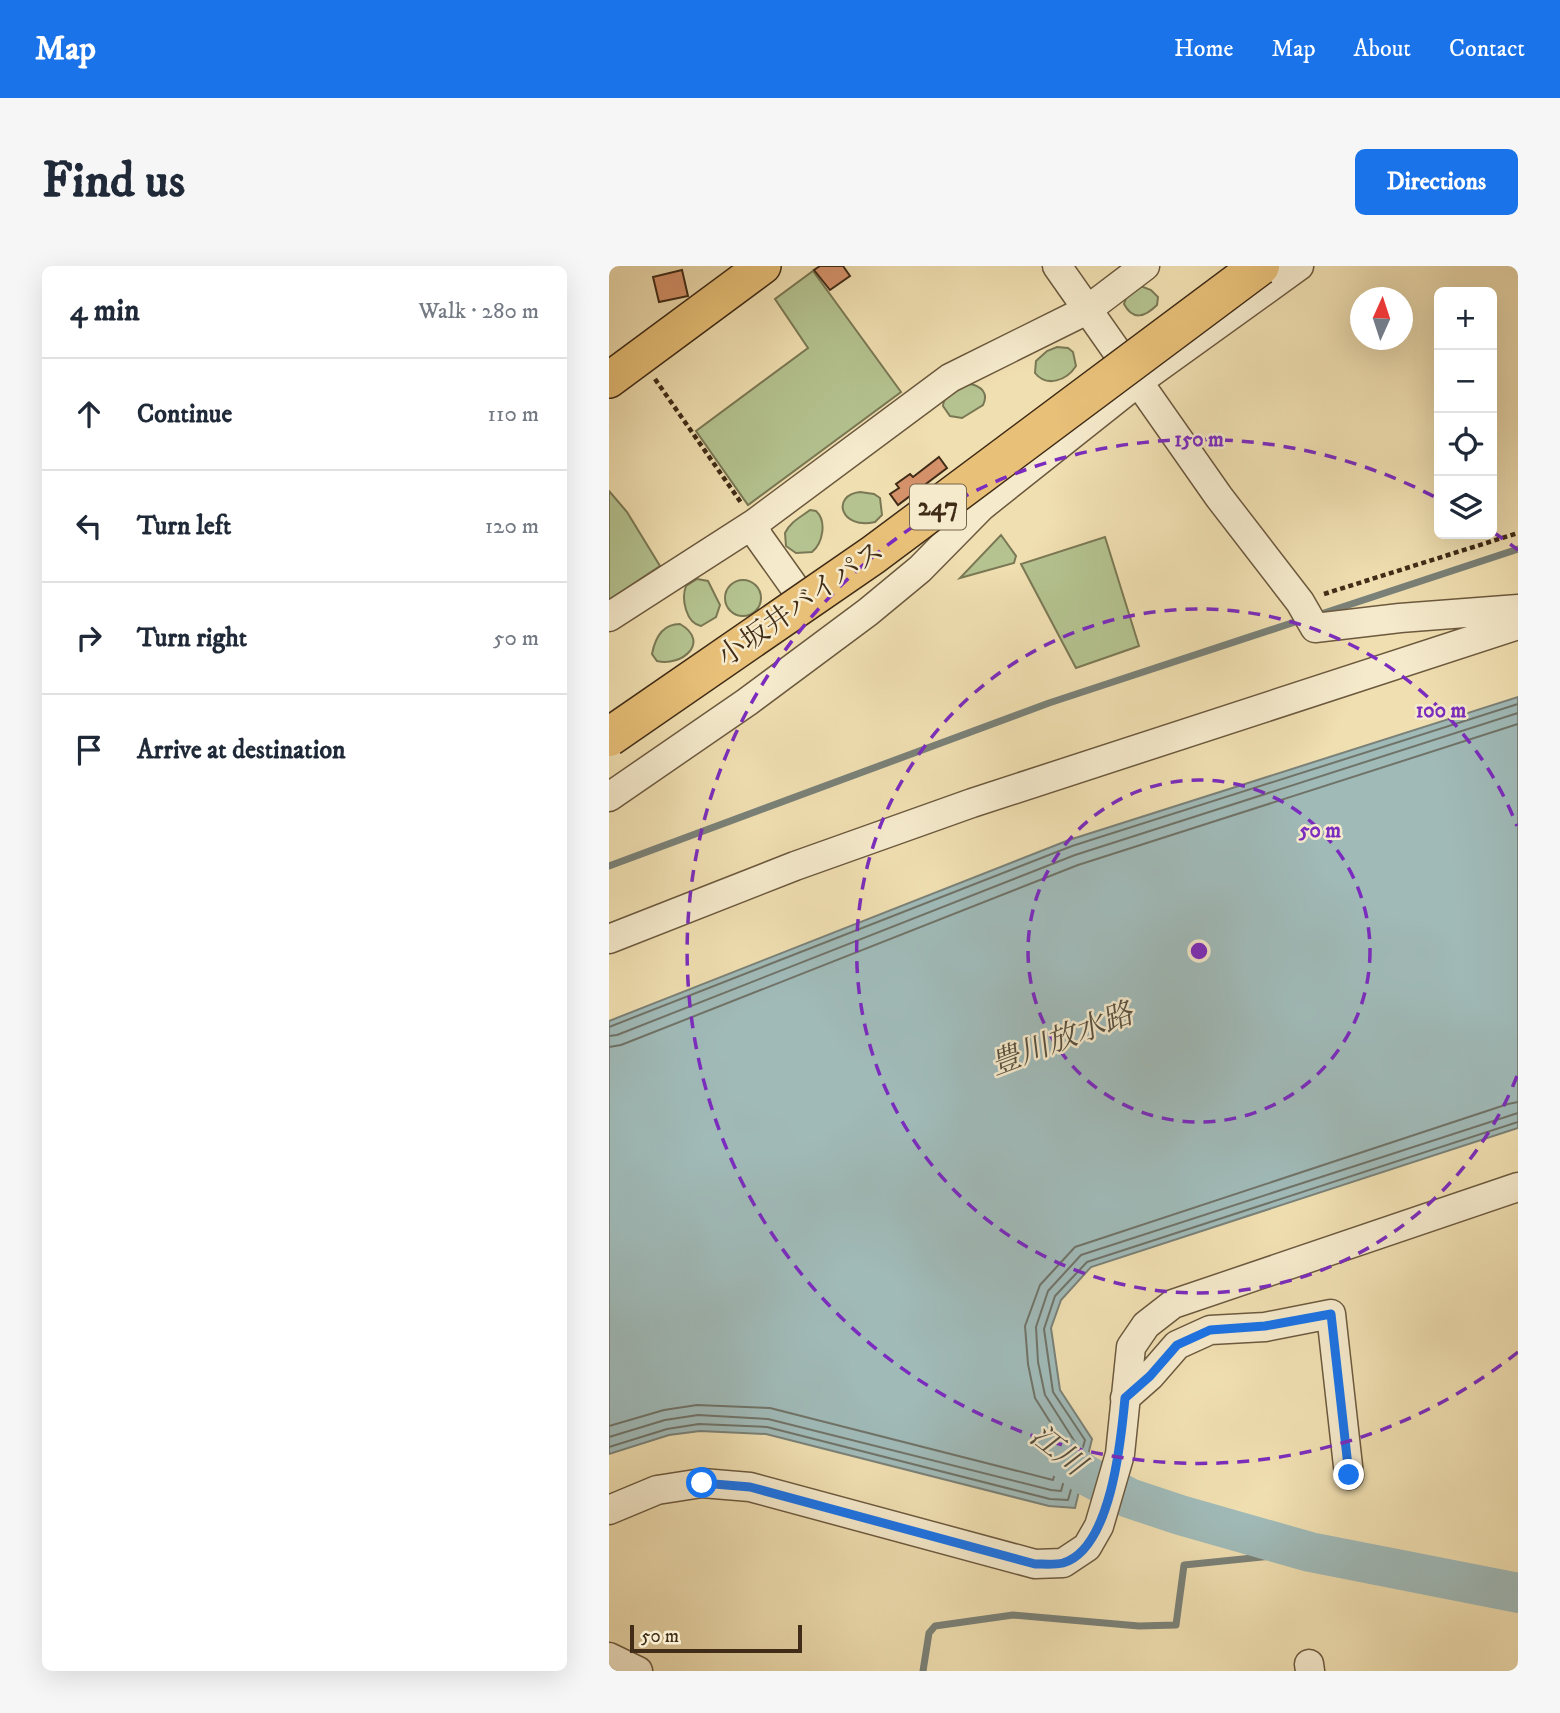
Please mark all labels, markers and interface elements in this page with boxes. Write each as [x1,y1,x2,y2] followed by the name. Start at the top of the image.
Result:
[35,29,96,70] text: Map
[1174,34,1233,64] text: Home
[1271,34,1316,64] text: Map
[1354,34,1411,64] text: About
[1449,34,1525,64] text: Contact
[1355,149,1518,215] button: Directions
[42,151,185,213] text: Find us
[1350,287,1413,350] north arrow
[1434,287,1497,539] map controls
[1434,287,1497,350] button: +
[70,293,140,330] text: 4 min
[418,297,539,326] text: Walk · 280 m
[1434,350,1497,413] button: −
[70,395,108,433] icon: ahead
[137,398,232,431] text: Continue
[488,400,539,429] text: 110 m
[1434,413,1497,476] button: locate
[1174,427,1224,453] text: 150 m
[1434,476,1497,539] button: layers
[910,484,966,530] road number: 247
[70,507,108,545] icon: left
[137,510,231,543] text: Turn left
[485,512,539,541] text: 120 m
[711,534,891,674] street label: 小坂井バイパス
[70,619,108,657] icon: right
[137,622,247,655] text: Turn right
[493,624,539,653] text: 50 m
[1416,698,1466,724] text: 100 m
[70,731,108,769] icon: arrive
[137,734,346,767] text: Arrive at destination
[1298,818,1341,844] text: 50 m
[1187,939,1211,963] centre of rings
[985,995,1141,1084] water label: 豊川放水路
[1022,1418,1094,1486] water label: 江川
[1333,1459,1364,1490] route end
[686,1467,717,1498] route start
[630,1622,801,1654] scale bar
[641,1625,679,1648] text: 50 m

